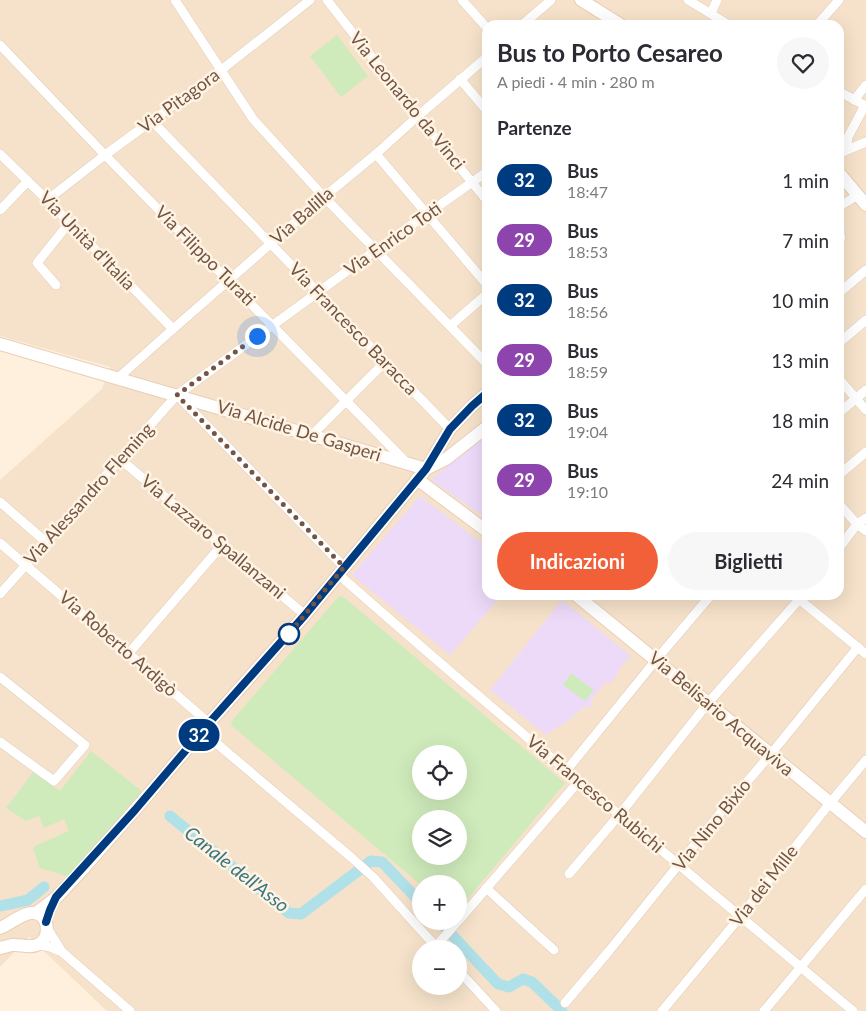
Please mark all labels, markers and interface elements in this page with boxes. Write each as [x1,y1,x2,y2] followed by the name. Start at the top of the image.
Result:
[345,27,470,174] street label: Via Leonardo da Vinci
[777,37,829,89] button: heart
[497,38,723,67] text: Bus to Porto Cesareo
[133,63,223,137] street label: Via Pitagora
[497,72,655,91] text: A piedi · 4 min · 280 m
[497,116,572,139] text: Partenze
[567,159,598,182] text: Bus
[514,169,535,191] text: 32
[782,169,829,192] text: 1 min
[265,182,337,249] street label: Via Balilla
[567,182,608,201] text: 18:47
[35,186,140,294] street label: Via Unità d'Italia
[340,197,445,280] street label: Via Enrico Toti
[151,201,260,310] street label: Via Filippo Turati
[567,219,598,242] text: Bus
[514,229,535,251] text: 29
[782,229,829,252] text: 7 min
[567,242,608,261] text: 18:53
[285,258,423,399] street label: Via Francesco Baracca
[567,279,598,302] text: Bus
[514,289,535,311] text: 32
[771,289,829,312] text: 10 min
[567,302,608,321] text: 18:56
[245,324,270,349] your location
[567,339,598,362] text: Bus
[514,349,535,371] text: 29
[771,349,829,372] text: 13 min
[567,362,608,381] text: 18:59
[214,395,384,466] street label: Via Alcide De Gasperi
[567,399,598,422] text: Bus
[514,409,535,431] text: 32
[771,409,829,432] text: 18 min
[19,418,158,569] street label: Via Alessandro Fleming
[567,422,608,441] text: 19:04
[567,459,598,482] text: Bus
[137,469,290,603] street label: Via Lazzaro Spallanzani
[514,469,535,491] text: 29
[771,469,829,492] text: 24 min
[567,482,608,501] text: 19:10
[497,532,658,590] button: Indicazioni
[668,532,829,590] button: Biglietti
[55,586,182,701] street label: Via Roberto Ardigò
[278,623,300,645] unlabelled marker
[645,646,799,780] street label: Via Belisario Acquaviva
[176,719,222,751] line badge: 32
[189,724,209,746] text: 32
[523,729,669,857] street label: Via Francesco Rubichi
[412,745,467,995] map controls
[412,745,467,800] button: locate
[667,774,755,875] street label: Via Nino Bixio
[412,810,467,865] button: layers
[180,821,294,917] water label: Canale dell'Asso
[725,840,802,931] street label: Via dei Mille
[412,875,467,930] button: +
[412,940,467,995] button: −

